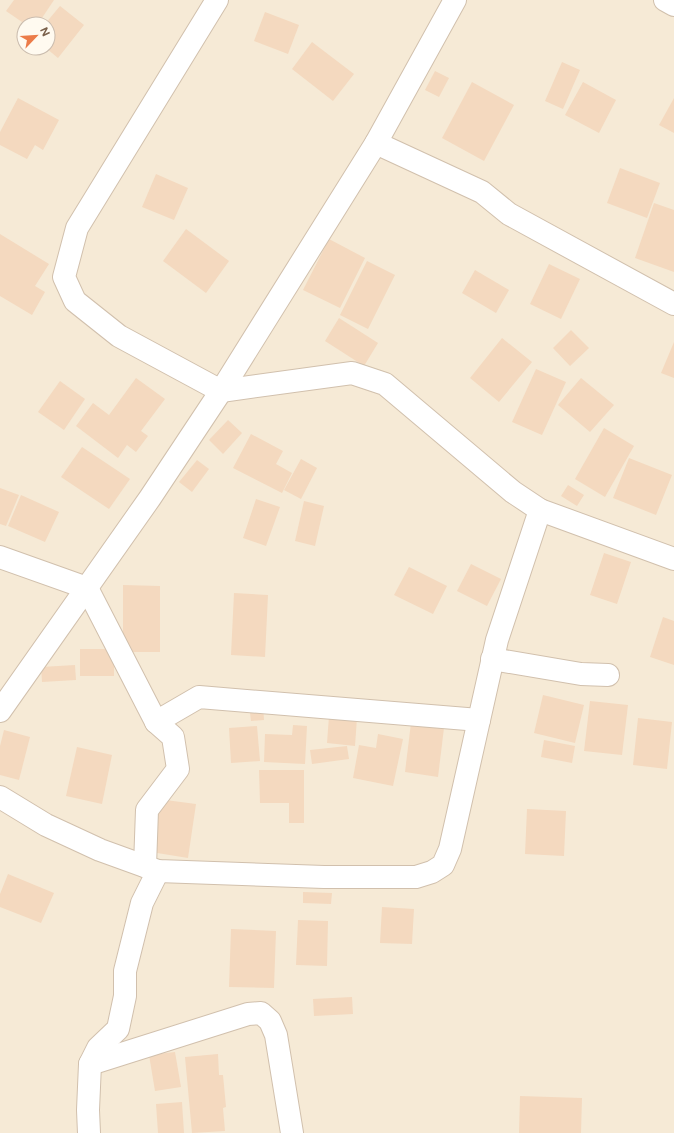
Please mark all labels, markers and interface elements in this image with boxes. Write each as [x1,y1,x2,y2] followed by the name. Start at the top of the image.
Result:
[16,16,56,56] north arrow
[37,25,52,39] text: N

